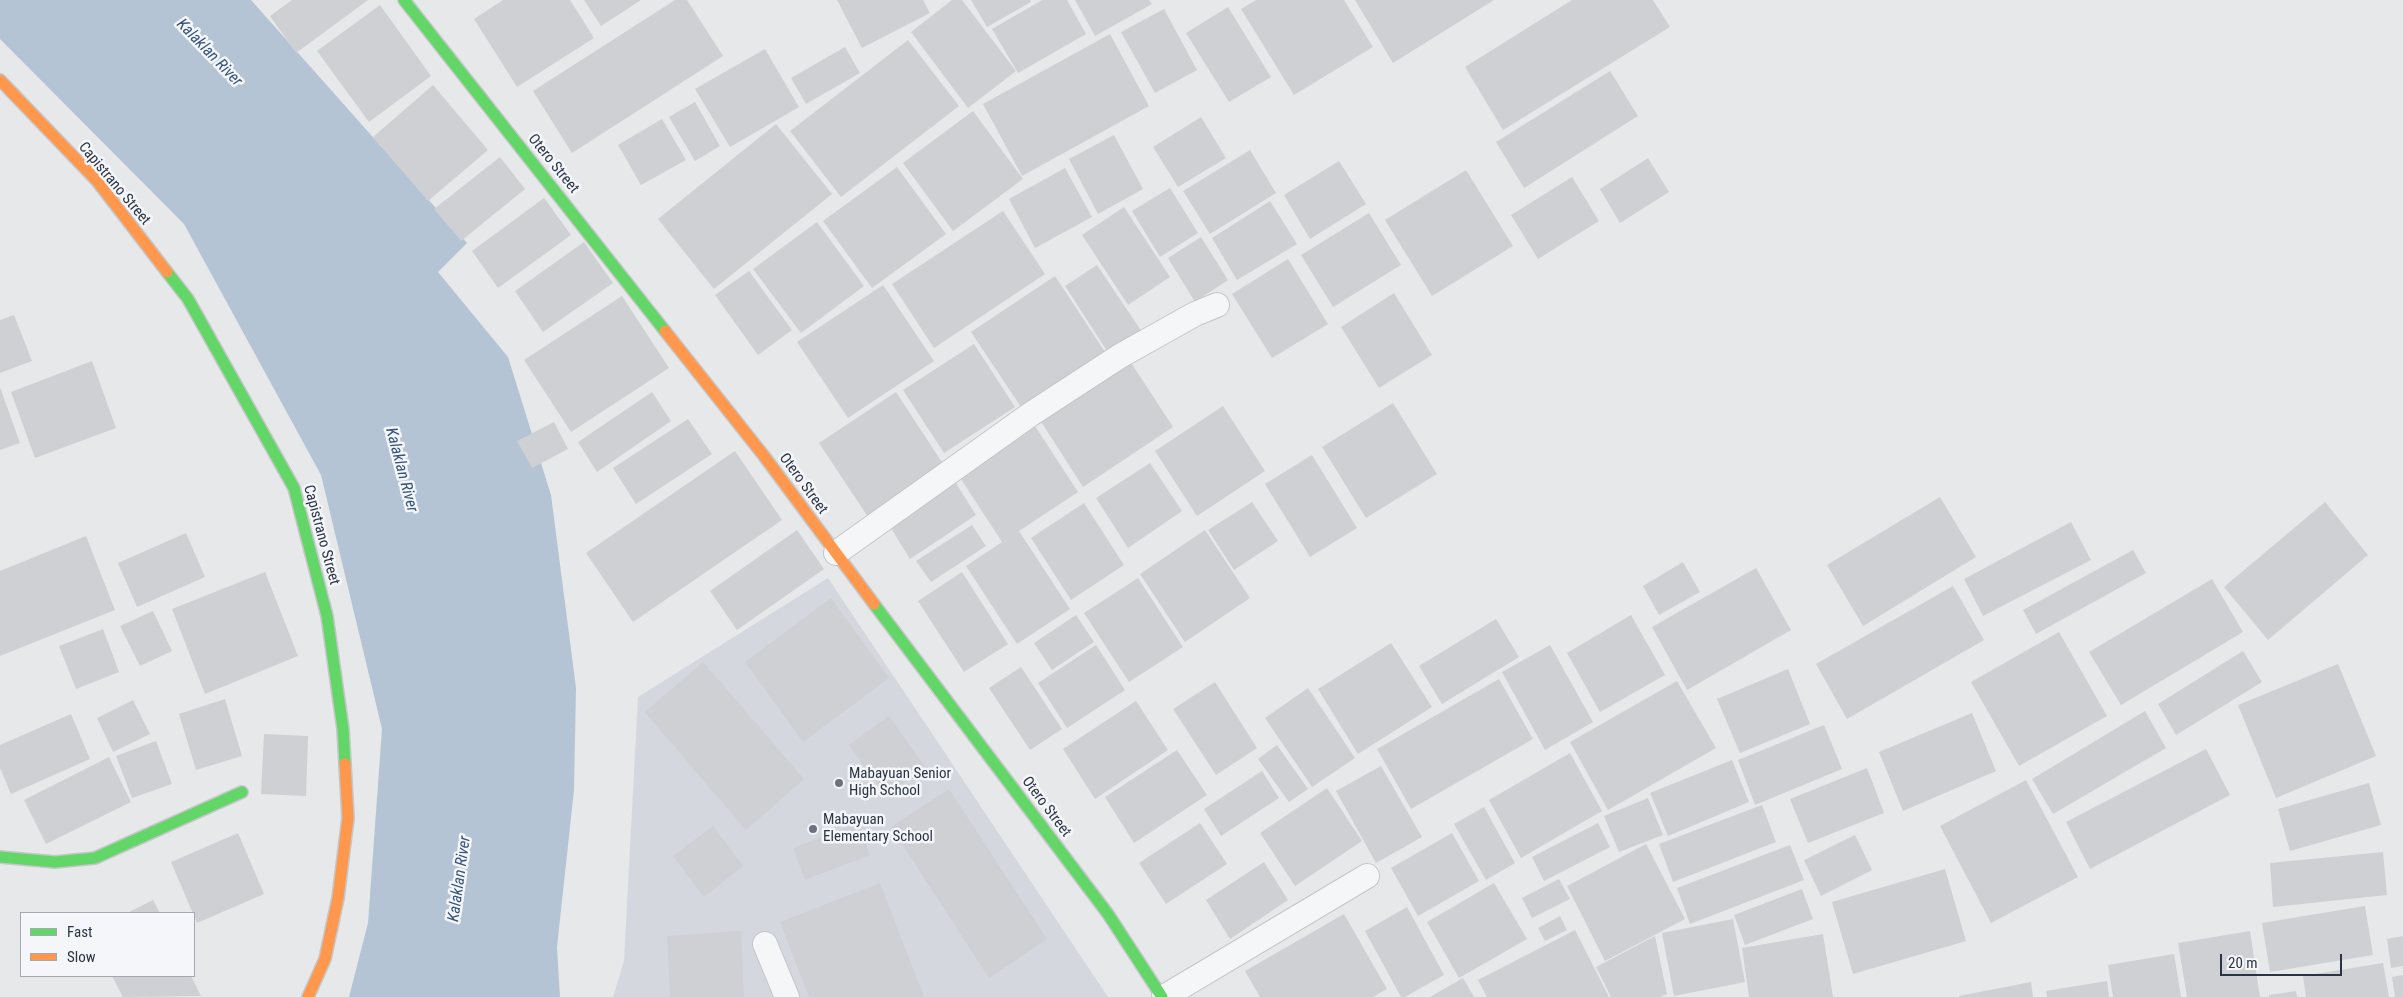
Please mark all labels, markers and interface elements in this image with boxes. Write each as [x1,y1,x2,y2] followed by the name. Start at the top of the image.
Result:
[172,15,246,91] water label: Kalaklan River
[524,131,582,197] street label: Otero Street
[74,139,154,229] street label: Capistrano Street
[381,426,421,514] water label: Kalaklan River
[775,450,831,518] street label: Otero Street
[299,483,343,587] street label: Capistrano Street
[849,765,951,800] place label: Mabayuan Senior High School
[1017,773,1075,841] street label: Otero Street
[833,777,845,789] marker: Mabayuan Senior High School
[823,811,933,846] place label: Mabayuan Elementary School
[807,823,819,835] marker: Mabayuan Elementary School
[444,835,476,923] water label: Kalaklan River
[20,912,195,977] legend
[67,923,92,941] text: Fast
[2223,944,2346,976] scale bar
[67,948,96,966] text: Slow
[2228,954,2258,972] text: 20 m

